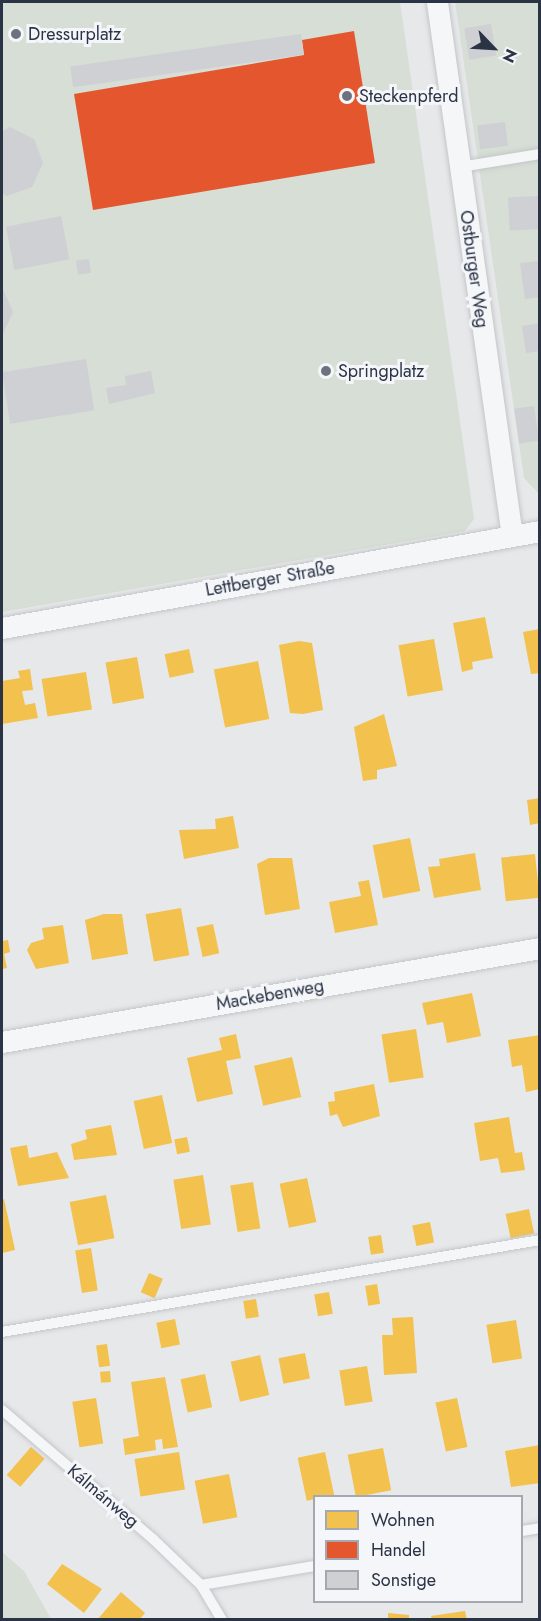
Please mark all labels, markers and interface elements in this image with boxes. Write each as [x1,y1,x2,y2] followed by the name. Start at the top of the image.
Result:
[463,18,523,78] north arrow
[28,23,121,45] place label: Dressurplatz
[9,27,23,41] marker: Dressurplatz
[497,45,523,66] text: N
[359,85,459,107] place label: Steckenpferd
[340,89,354,103] marker: Steckenpferd
[455,209,493,329] street label: Ostburger Weg
[338,360,424,382] place label: Springplatz
[319,364,333,378] marker: Springplatz
[204,557,336,601] street label: Lettberger Straße
[214,975,326,1015] street label: Mackebenweg
[63,1460,143,1532] street label: Kálmánweg
[313,1495,523,1603] legend
[371,1507,435,1533] text: Wohnen
[371,1537,426,1563] text: Handel
[371,1567,436,1593] text: Sonstige

